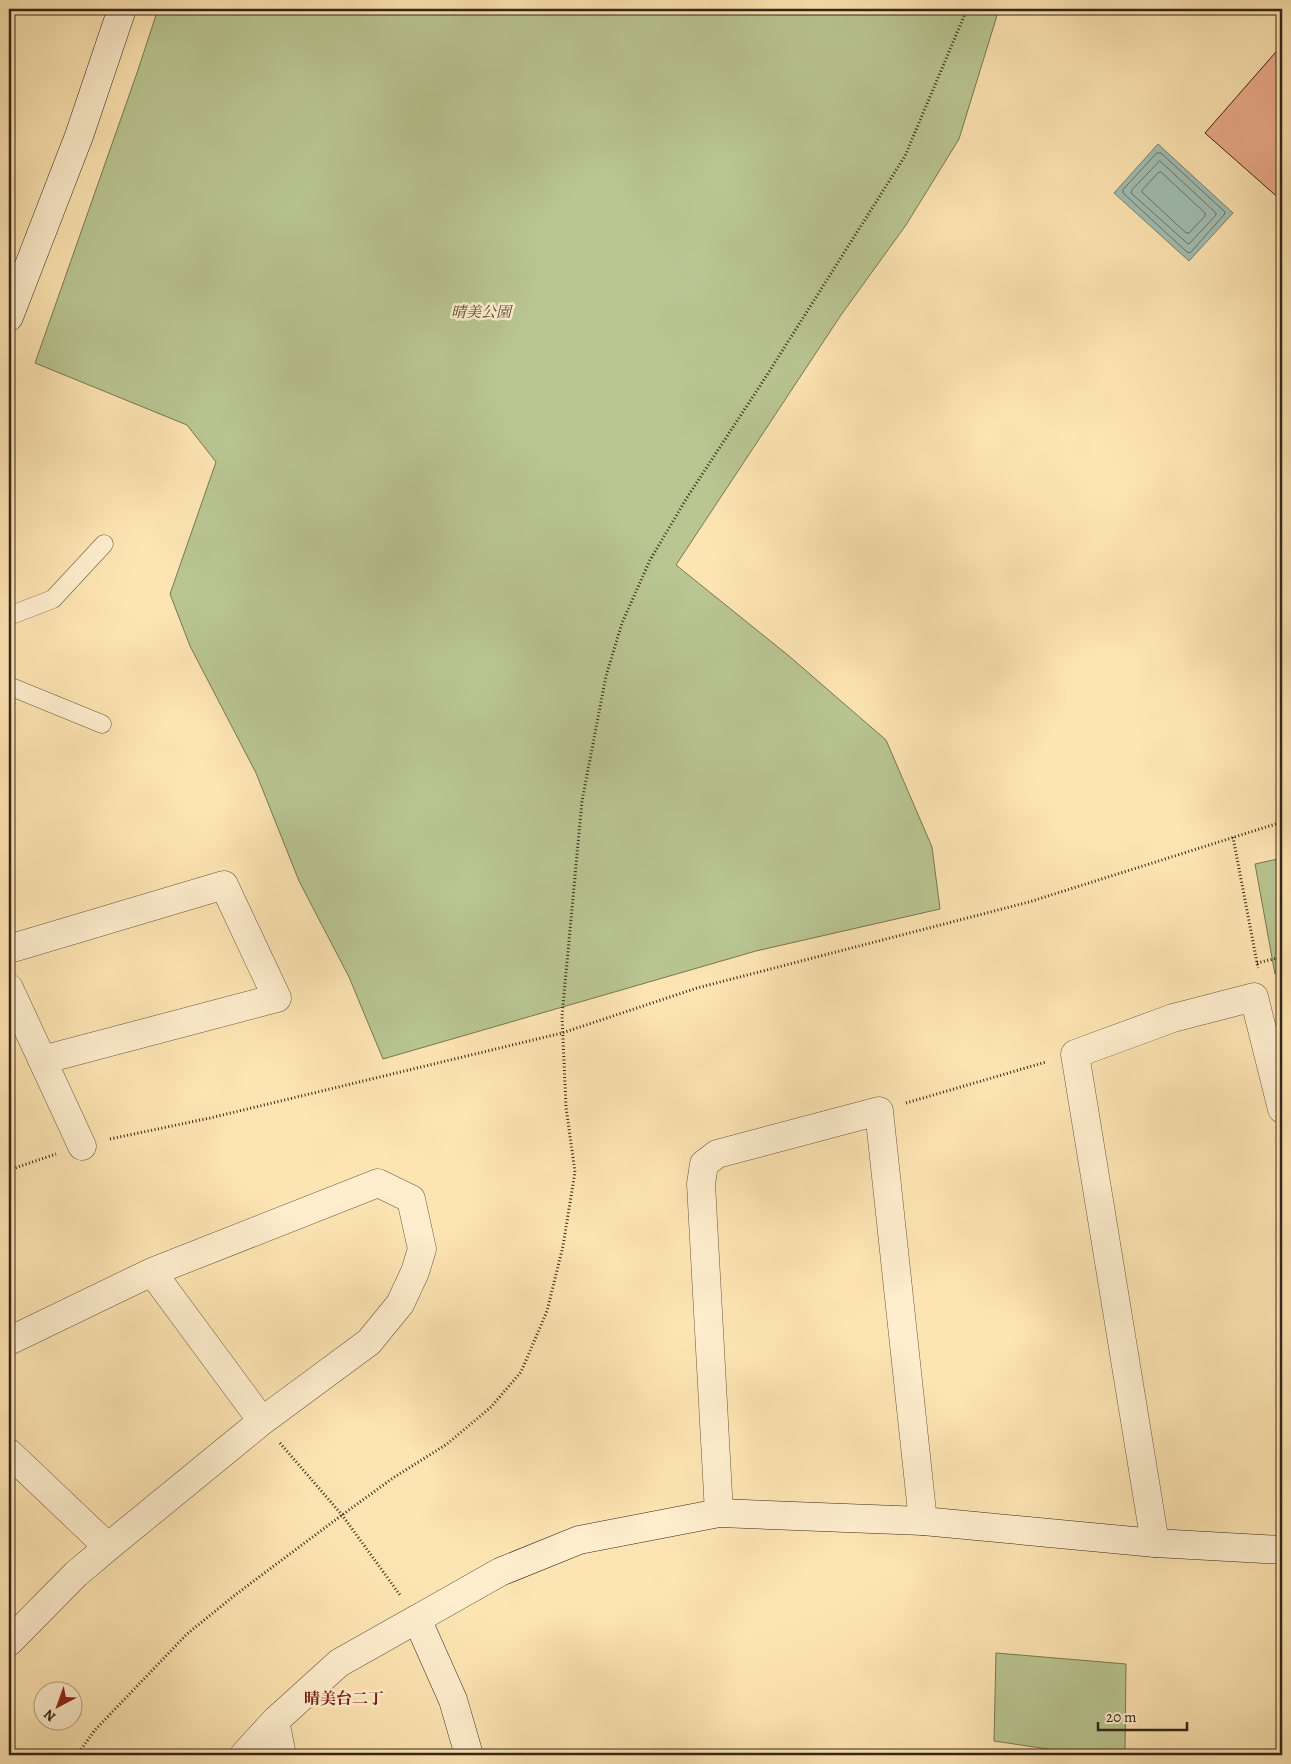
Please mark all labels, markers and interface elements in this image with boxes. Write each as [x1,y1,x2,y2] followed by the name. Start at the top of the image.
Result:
[451,302,514,322] park label: 晴美公園
[32,1682,82,1732] north arrow
[304,1688,384,1710] district label: 晴美台二丁
[1098,1699,1187,1731] scale bar
[40,1705,60,1726] text: N
[1106,1707,1137,1727] text: 20 m

